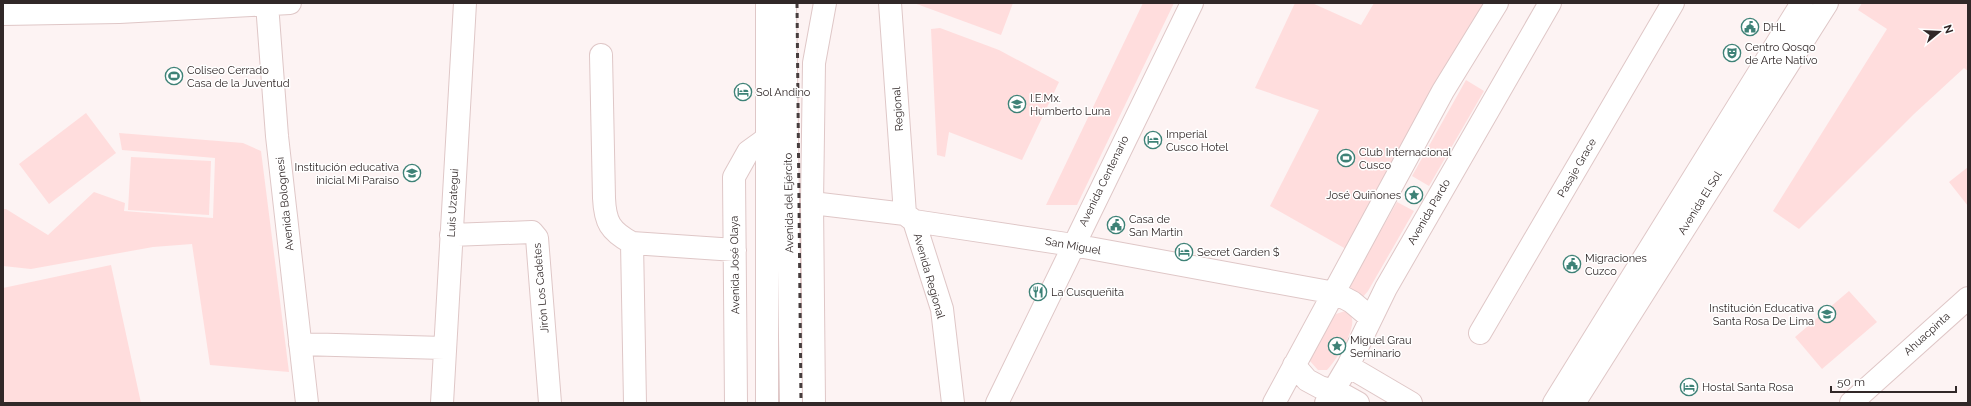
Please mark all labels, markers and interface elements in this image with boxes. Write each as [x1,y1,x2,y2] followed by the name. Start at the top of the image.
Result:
[1919,12,1959,52] north arrow
[1740,17,1760,37] public building icon: DHL
[1763,21,1786,34] place label: DHL
[1941,23,1956,35] text: N
[1745,41,1818,67] place label: Centro Qosqo de Arte Nativo
[1722,43,1742,63] theatre icon: Centro Qosqo de Arte Nativo
[187,64,290,90] place label: Coliseo Cerrado Casa de la Juventud
[164,66,184,86] sports icon: Coliseo Cerrado Casa de la Juventud
[733,82,753,102] hotel icon: Sol Andino
[756,86,811,99] place label: Sol Andino
[890,86,906,132] street label: Regional
[1030,92,1110,118] place label: I.E.Mx. Humberto Luna
[1007,94,1027,114] school or university icon: I.E.Mx. Humberto Luna
[1166,128,1228,154] place label: Imperial Cusco Hotel
[1143,130,1163,150] hotel icon: Imperial Cusco Hotel
[1076,133,1132,228] street label: Avenida Centenario
[1555,136,1599,200] street label: Pasaje Grace
[1359,146,1451,172] place label: Club Internacional Cusco
[1336,148,1356,168] sports icon: Club Internacional Cusco
[782,152,796,253] street label: Avenida del Ejército
[274,156,296,252] street label: Avenida Bolognesi
[294,161,399,187] place label: Institución educativa inicial Mi Paraiso
[402,163,422,183] school or university icon: Institución educativa inicial Mi Paraiso
[445,168,461,238] street label: Luis Uzategui
[1675,169,1725,237] street label: Avenida El Sol
[1405,177,1453,247] street label: Avenida Pardo
[1404,185,1424,205] place icon: José Quiñones
[1326,189,1401,202] place label: José Quiñones
[1129,213,1183,239] place label: Casa de San Martin
[1106,215,1126,235] public building icon: Casa de San Martin
[728,216,742,314] street label: Avenida José Olaya
[911,232,947,320] street label: Avenida Regional
[1044,235,1102,257] street label: San Miguel
[531,242,551,334] street label: Jirón Los Cadetes
[1174,242,1194,262] hotel icon: Secret Garden $
[1197,246,1280,259] place label: Secret Garden $
[1585,252,1647,278] place label: Migraciones Cuzco
[1562,254,1582,274] public building icon: Migraciones Cuzco
[1028,282,1048,302] restaurant icon: La Cusqueñita
[1051,286,1124,299] place label: La Cusqueñita
[1709,302,1814,328] place label: Institución Educativa Santa Rosa De Lima
[1817,304,1837,324] school or university icon: Institución Educativa Santa Rosa De Lima
[1901,310,1953,358] street label: Ahuacpinta
[1350,334,1412,360] place label: Miguel Grau Seminario
[1327,336,1347,356] place icon: Miguel Grau Seminario
[1831,368,1956,394] scale bar
[1837,375,1865,389] text: 50 m
[1679,377,1699,397] hotel icon: Hostal Santa Rosa
[1702,381,1793,394] place label: Hostal Santa Rosa

